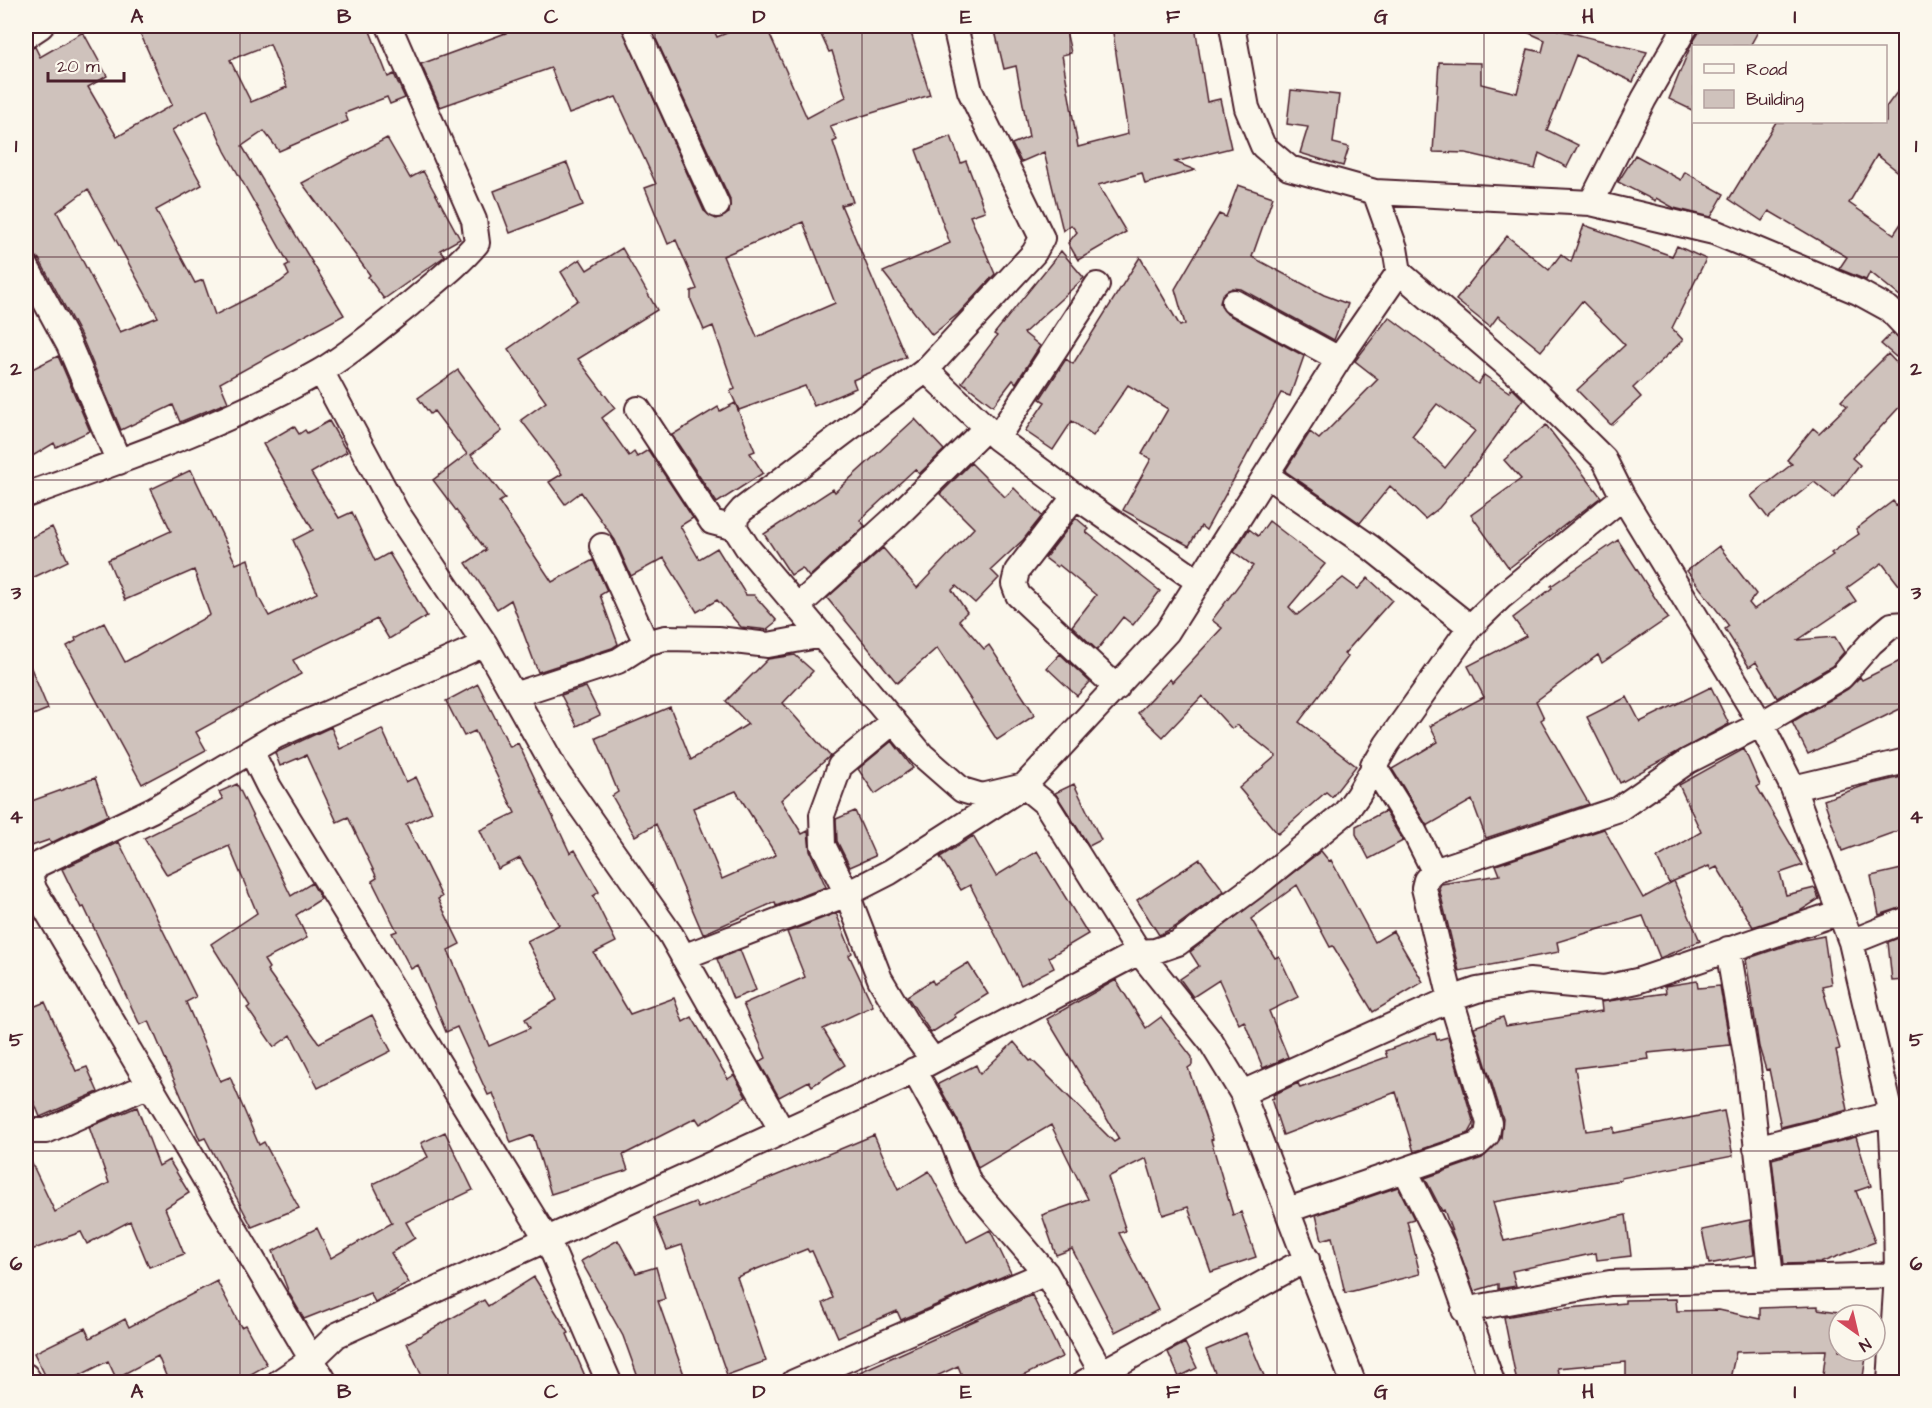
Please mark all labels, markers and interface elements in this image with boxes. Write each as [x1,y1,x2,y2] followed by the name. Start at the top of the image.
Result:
[131,3,144,31] text: A
[337,3,352,31] text: B
[544,3,559,31] text: C
[753,3,766,31] text: D
[960,3,972,31] text: E
[1166,3,1181,31] text: F
[1374,3,1388,31] text: G
[1582,3,1594,31] text: H
[1793,3,1797,31] text: I
[48,45,124,83] scale bar
[1692,45,1887,123] legend
[57,54,100,79] text: 20 m
[1746,57,1787,82] text: Road
[1746,87,1804,113] text: Building
[15,132,18,160] text: 1
[1915,132,1918,160] text: 1
[9,355,22,383] text: 2
[1909,355,1922,383] text: 2
[10,579,22,607] text: 3
[1910,579,1922,607] text: 3
[9,803,23,831] text: 4
[1909,803,1923,831] text: 4
[9,1026,24,1054] text: 5
[1909,1026,1924,1054] text: 5
[10,1250,23,1278] text: 6
[1910,1250,1923,1278] text: 6
[1827,1303,1887,1363] north arrow
[1855,1333,1875,1357] text: N
[131,1378,144,1406] text: A
[337,1378,352,1406] text: B
[544,1378,559,1406] text: C
[753,1378,766,1406] text: D
[960,1378,972,1406] text: E
[1166,1378,1181,1406] text: F
[1374,1378,1388,1406] text: G
[1582,1378,1594,1406] text: H
[1793,1378,1797,1406] text: I

